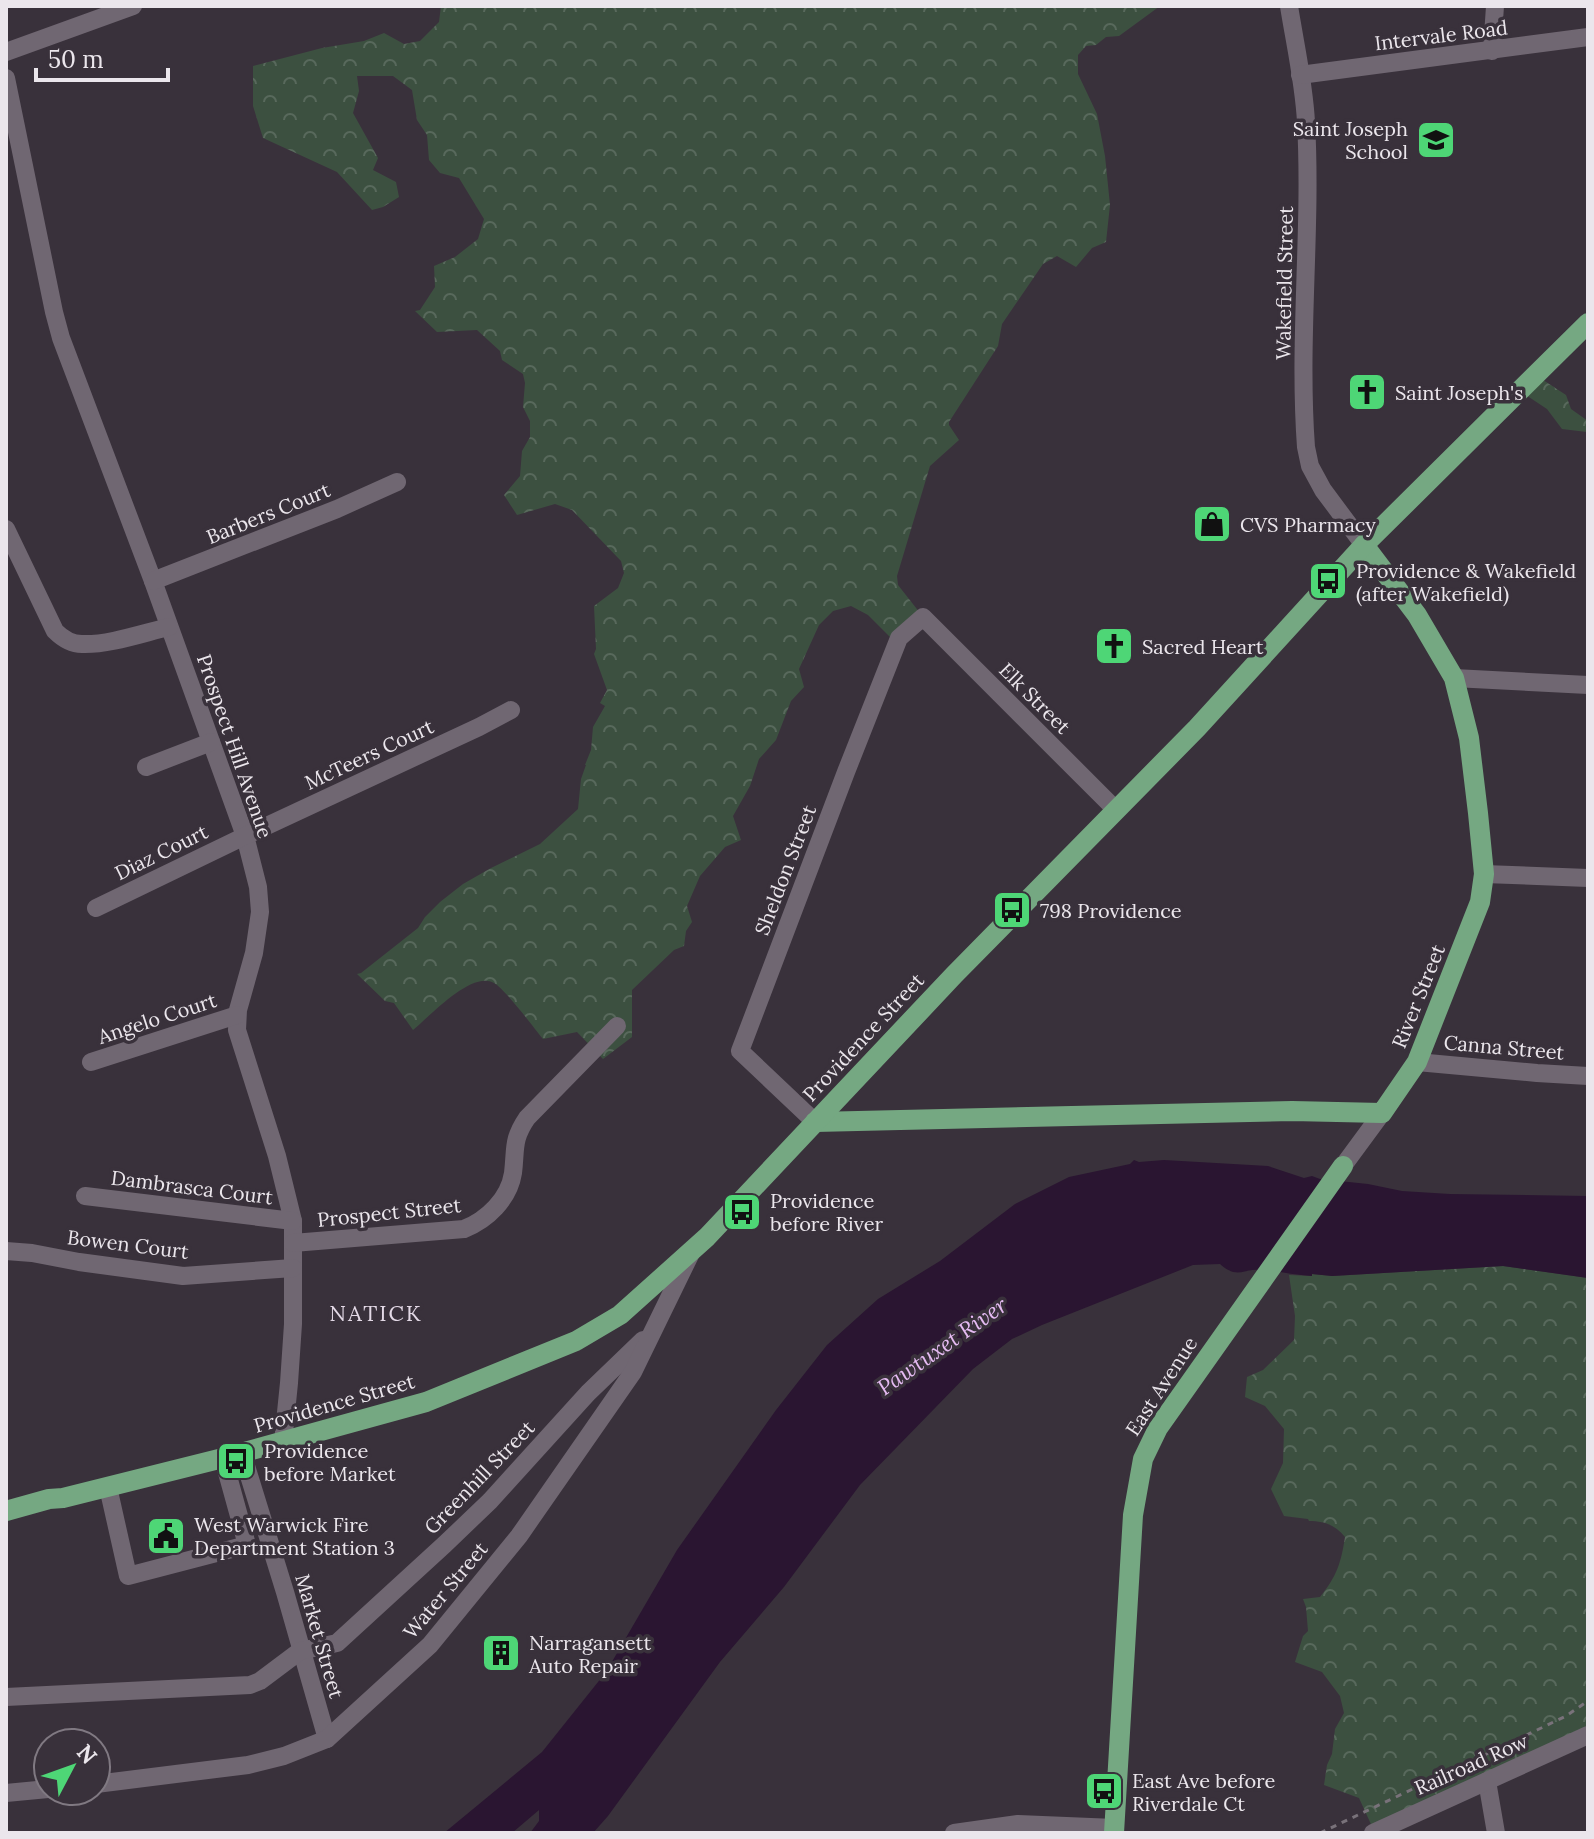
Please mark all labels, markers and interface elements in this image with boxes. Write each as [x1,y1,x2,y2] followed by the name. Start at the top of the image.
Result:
[1373,14,1509,56] street label: Intervale Road
[36,32,168,82] scale bar
[48,44,104,75] text: 50 m
[1293,116,1408,164] place label: Saint Joseph School
[1415,119,1457,161] school or university icon: Saint Joseph School
[1270,206,1298,360] street label: Wakefield Street
[1346,371,1388,413] church icon: Saint Joseph's
[1395,380,1523,405] place label: Saint Joseph's
[203,477,334,549] street label: Barbers Court
[1191,503,1233,545] shop icon: CVS Pharmacy
[1240,512,1376,537] place label: CVS Pharmacy
[1356,558,1576,607] place label: Providence & Wakefield (after Wakefield)
[1307,560,1349,602] bus stop icon: Providence & Wakefield (after Wakefield)
[1093,625,1135,667] church icon: Sacred Heart
[1142,634,1264,659] place label: Sacred Heart
[192,651,278,841] street label: Prospect Hill Avenue
[994,657,1076,739] street label: Elk Street
[301,713,438,795] street label: McTeers Court
[749,801,821,939] street label: Sheldon Street
[110,819,212,885] street label: Diaz Court
[991,889,1033,931] bus stop icon: 798 Providence
[1040,898,1182,923] place label: 798 Providence
[1386,940,1450,1052] street label: River Street
[797,967,929,1106] street label: Providence Street
[94,987,220,1049] street label: Angelo Court
[1443,1029,1566,1065] street label: Canna Street
[110,1165,275,1209] street label: Dambrasca Court
[770,1188,883,1236] place label: Providence before River
[721,1191,763,1233] bus stop icon: Providence before River
[316,1192,462,1232] street label: Prospect Street
[66,1224,190,1264] street label: Bowen Court
[872,1290,1013,1401] water label: Pawtuxet River
[329,1299,423,1327] district label: NATICK
[1120,1332,1202,1440] street label: East Avenue
[251,1368,418,1438] street label: Providence Street
[419,1415,540,1539] street label: Greenhill Street
[264,1438,396,1486] place label: Providence before Market
[215,1440,257,1482] bus stop icon: Providence before Market
[194,1512,395,1560] place label: West Warwick Fire Department Station 3
[145,1515,187,1557] public building icon: West Warwick Fire Department Station 3
[397,1536,493,1643] street label: Water Street
[290,1571,350,1701] street label: Market Street
[528,1630,651,1678] place label: Narragansett Auto Repair
[480,1632,522,1674] building icon: Narragansett Auto Repair
[32,1727,112,1807] north arrow
[1410,1728,1532,1800] street label: Railroad Row
[71,1738,103,1769] text: N
[1132,1768,1276,1816] place label: East Ave before Riverdale Ct
[1083,1770,1125,1812] bus stop icon: East Ave before Riverdale Ct

